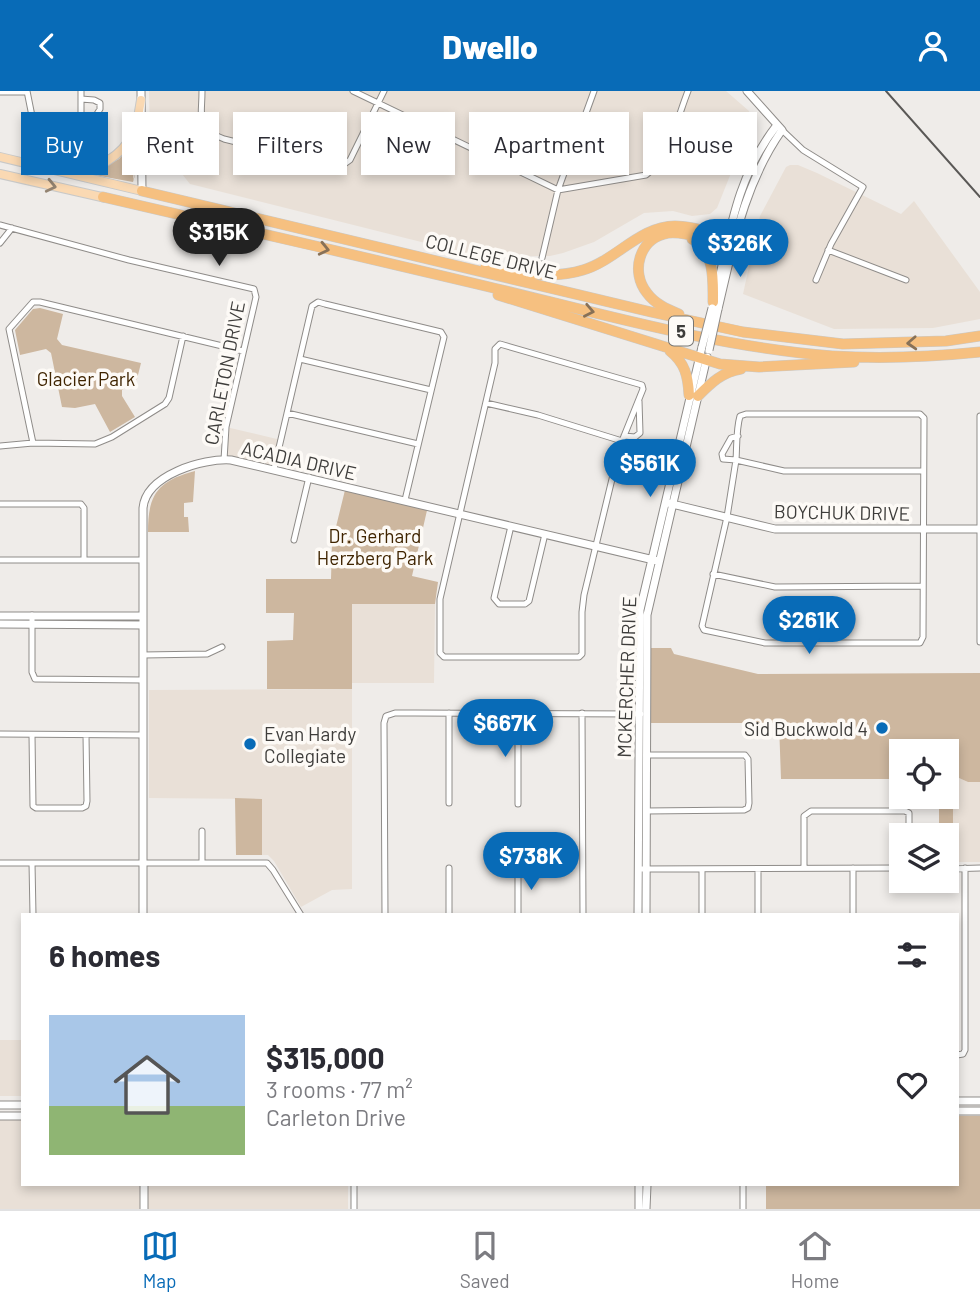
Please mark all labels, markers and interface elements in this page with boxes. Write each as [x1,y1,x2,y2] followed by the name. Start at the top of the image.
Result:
[28,27,66,65] icon: back
[442,27,538,65] text: Dwello
[914,27,952,65] icon: person
[21,112,108,175] chip: Buy
[122,112,219,175] chip: Rent
[233,112,347,175] chip: Filters
[361,112,455,175] chip: New
[469,112,629,175] chip: Apartment
[643,112,757,175] chip: House
[45,177,57,192] one-way arrow
[170,209,268,268] pin: $315K
[189,217,249,245] text: $315K
[691,219,789,279] pin: $326K
[707,228,773,256] text: $326K
[423,229,559,283] street label: COLLEGE DRIVE
[318,241,330,255] one-way arrow
[199,299,249,447] street label: CARLETON DRIVE
[584,303,595,318] one-way arrow
[669,317,693,345] road number: 5
[906,335,917,350] one-way arrow
[37,367,135,390] park label: Glacier Park
[239,436,359,484] street label: ACADIA DRIVE
[601,439,699,499] pin: $561K
[620,448,680,476] text: $561K
[774,499,910,525] street label: BOYCHUK DRIVE
[317,524,433,569] park label: Dr. Gerhard Herzberg Park
[612,596,640,758] street label: MCKERCHER DRIVE
[760,596,858,656] pin: $261K
[779,605,839,633] text: $261K
[456,699,554,759] pin: $667K
[473,708,537,736] text: $667K
[744,717,868,740] place label: Sid Buckwold 4
[874,720,890,736] marker: Sid Buckwold 4
[264,722,356,767] place label: Evan Hardy Collegiate
[242,736,258,752] marker: Evan Hardy Collegiate
[889,739,959,893] map controls
[889,739,959,809] button: locate
[889,823,959,893] button: layers
[482,833,580,892] pin: $738K
[499,841,563,869] text: $738K
[893,936,931,974] icon: filters
[49,937,160,973] text: 6 homes
[266,1039,385,1075] text: $315,000
[105,1043,189,1127] icon: home
[893,1066,931,1104] icon: heart
[266,1075,413,1103] text: 3 rooms · 77 m²
[266,1103,406,1131] text: Carleton Drive
[141,1227,179,1292] tab: Map
[460,1227,510,1292] tab: Saved
[791,1227,839,1292] tab: Home

